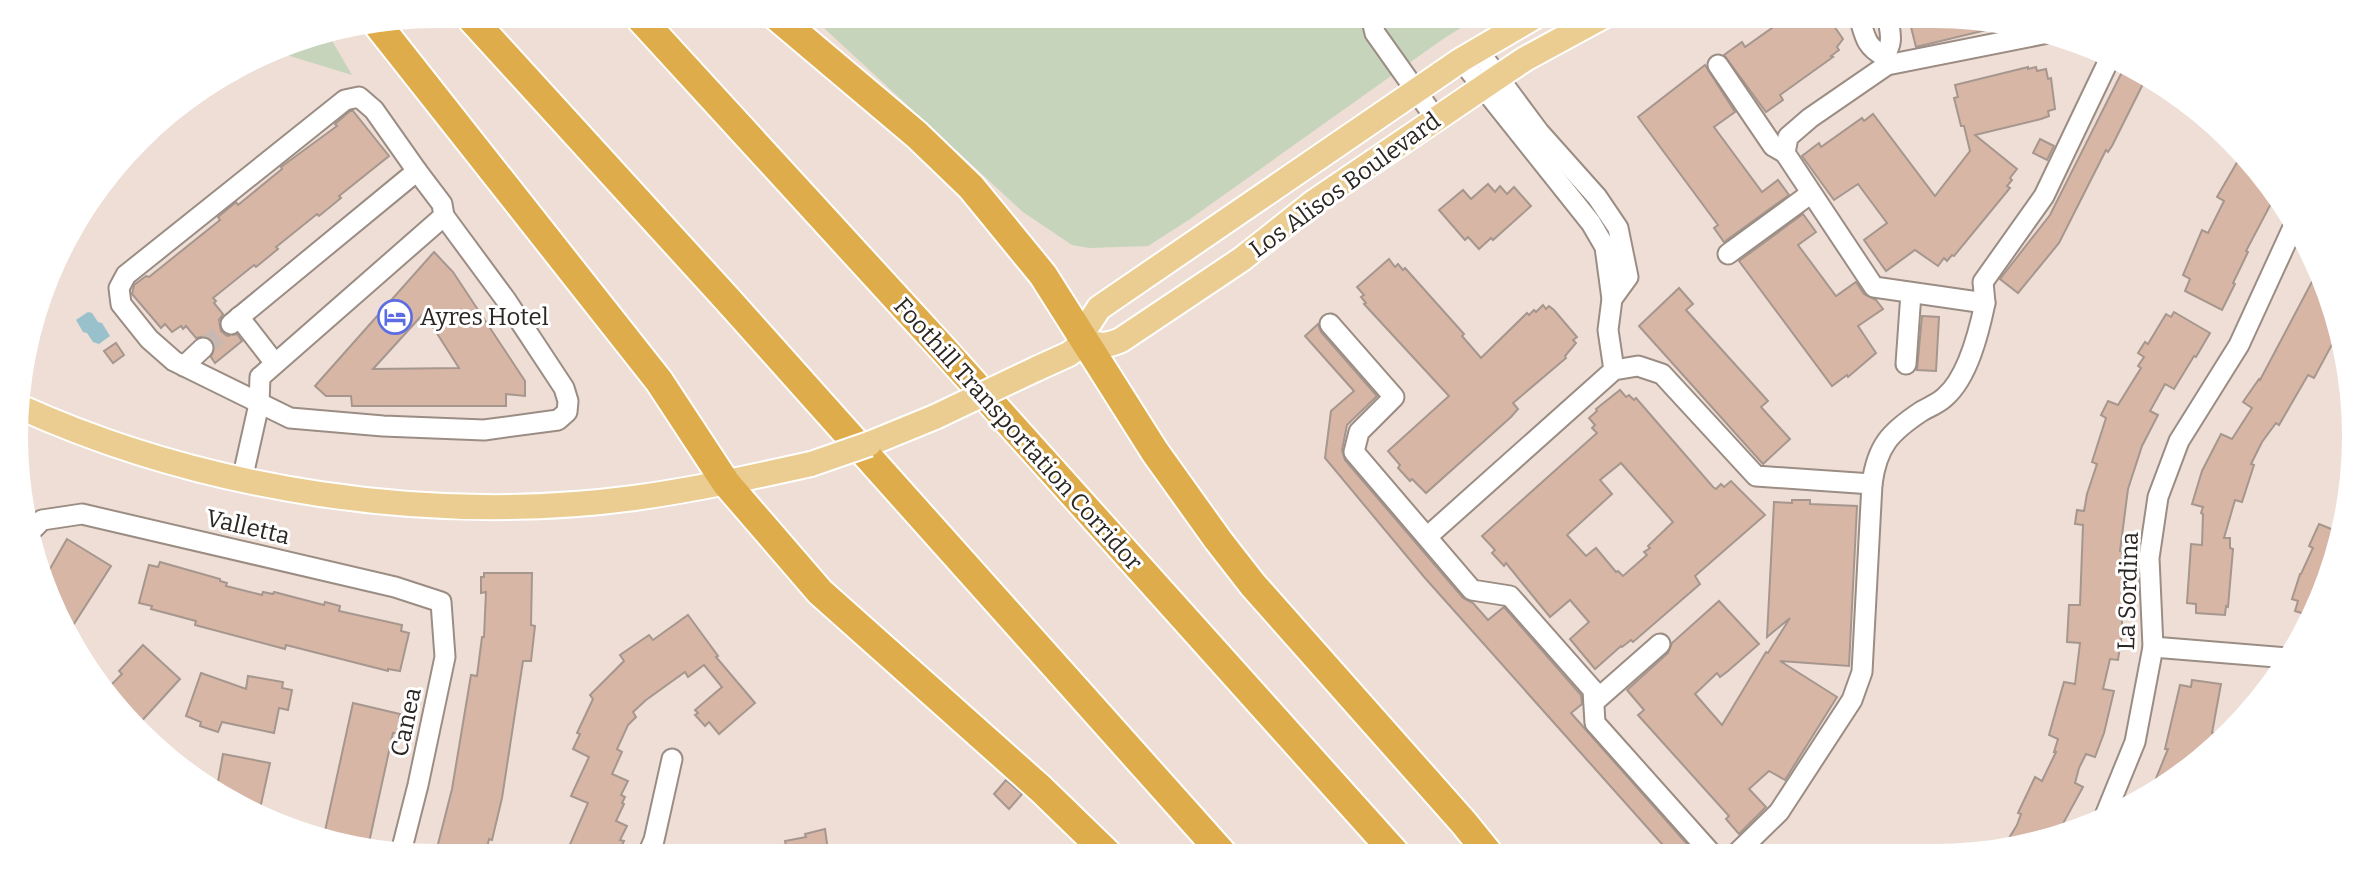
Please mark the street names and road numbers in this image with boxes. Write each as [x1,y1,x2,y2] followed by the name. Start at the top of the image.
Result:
[1244,107,1446,263] street label: Los Alisos Boulevard
[888,292,1148,576] street label: Foothill Transportation Corridor
[203,504,293,550] street label: Valletta
[2112,531,2144,651] street label: La Sordina
[385,685,427,759] street label: Canea

